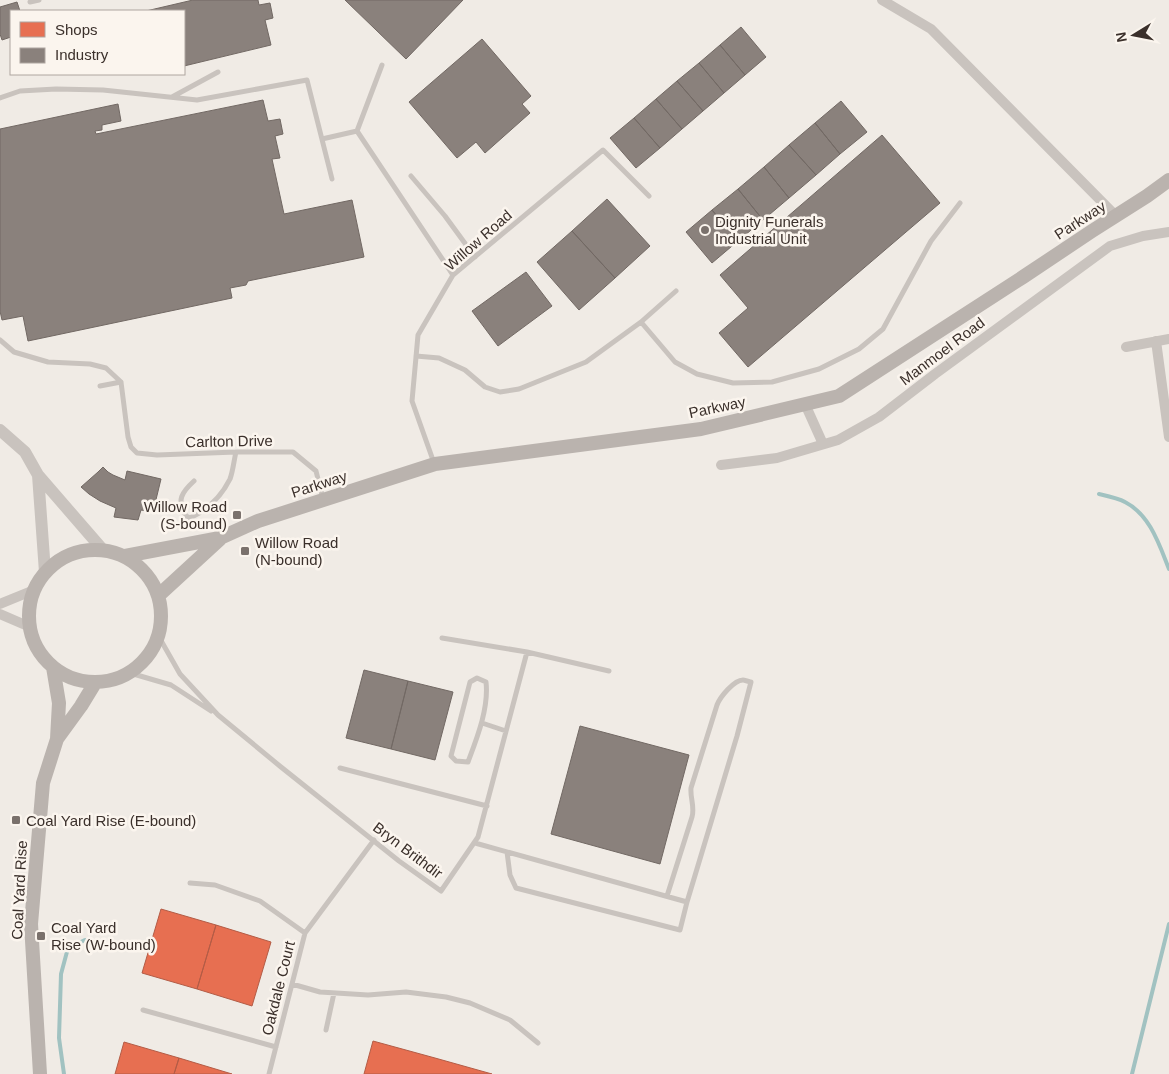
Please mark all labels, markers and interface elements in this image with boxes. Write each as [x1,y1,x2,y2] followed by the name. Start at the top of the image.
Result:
[10,10,185,75] legend
[1109,10,1159,60] north arrow
[55,21,98,38] text: Shops
[1112,31,1130,44] text: N
[55,46,109,63] text: Industry
[1051,197,1109,243] street label: Parkway
[441,206,515,274] street label: Willow Road
[715,213,823,247] place label: Dignity Funerals Industrial Unit
[699,224,711,236] marker: Dignity Funerals Industrial Unit
[896,314,988,388] street label: Manmoel Road
[687,393,747,421] street label: Parkway
[185,432,273,450] street label: Carlton Drive
[289,467,349,501] street label: Parkway
[144,498,227,532] place label: Willow Road (S-bound)
[231,509,243,521] marker: Willow Road (S-bound)
[255,534,338,568] place label: Willow Road (N-bound)
[239,545,251,557] marker: Willow Road (N-bound)
[26,812,196,829] place label: Coal Yard Rise (E-bound)
[10,814,22,826] marker: Coal Yard Rise (E-bound)
[370,818,446,882] street label: Bryn Brithdir
[8,840,30,940] street label: Coal Yard Rise
[51,919,156,953] place label: Coal Yard Rise (W-bound)
[35,930,47,942] marker: Coal Yard Rise (W-bound)
[258,938,298,1037] street label: Oakdale Court

